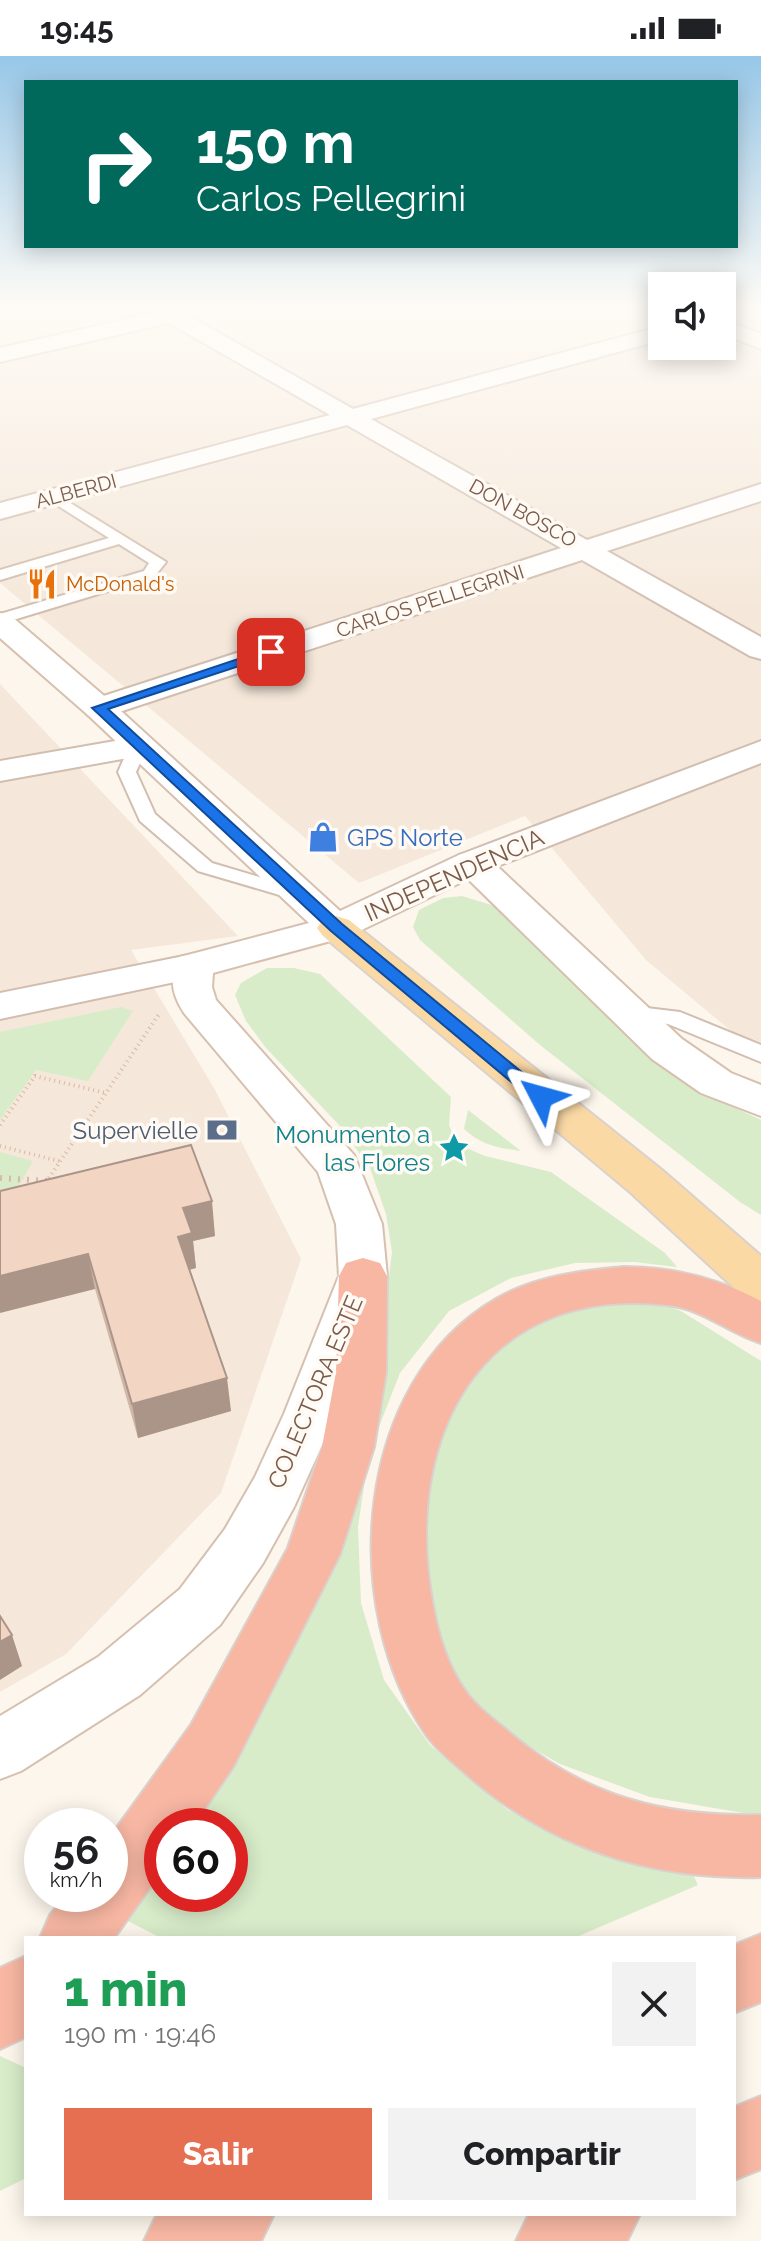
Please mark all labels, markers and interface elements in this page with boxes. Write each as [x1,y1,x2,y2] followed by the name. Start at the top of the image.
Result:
[40,11,114,46] text: 19:45
[196,110,355,176] text: 150 m
[64,112,168,216] icon: right
[196,177,466,219] text: Carlos Pellegrini
[648,272,736,360] map controls
[648,272,736,360] button: sound
[33,469,119,513] street label: ALBERDI
[465,474,581,552] street label: DON BOSCO
[333,559,527,643] street label: CARLOS PELLEGRINI
[25,567,59,601] restaurant icon: McDonald's
[66,572,174,596] place label: McDonald's
[237,618,305,686] pin
[249,630,293,674] icon: arrive
[306,820,340,854] shop icon: GPS Norte
[360,822,548,928] street label: INDEPENDENCIA
[347,823,463,852] place label: GPS Norte
[499,1055,583,1139] position arrow
[205,1113,239,1147] bank icon: Supervielle
[73,1116,198,1145] place label: Supervielle
[275,1120,430,1177] place label: Monumento a las Flores
[437,1131,471,1165] place icon: Monumento a las Flores
[261,1291,369,1493] street label: COLECTORA ESTE
[144,1808,248,1912] speed limit sign: 60
[53,1826,99,1873] text: 56
[50,1868,102,1892] text: km/h
[64,1961,187,2017] text: 1 min
[612,1962,696,2046] button: close
[64,2019,216,2049] text: 190 m · 19:46
[64,2108,372,2200] button: Salir
[388,2108,696,2200] button: Compartir

